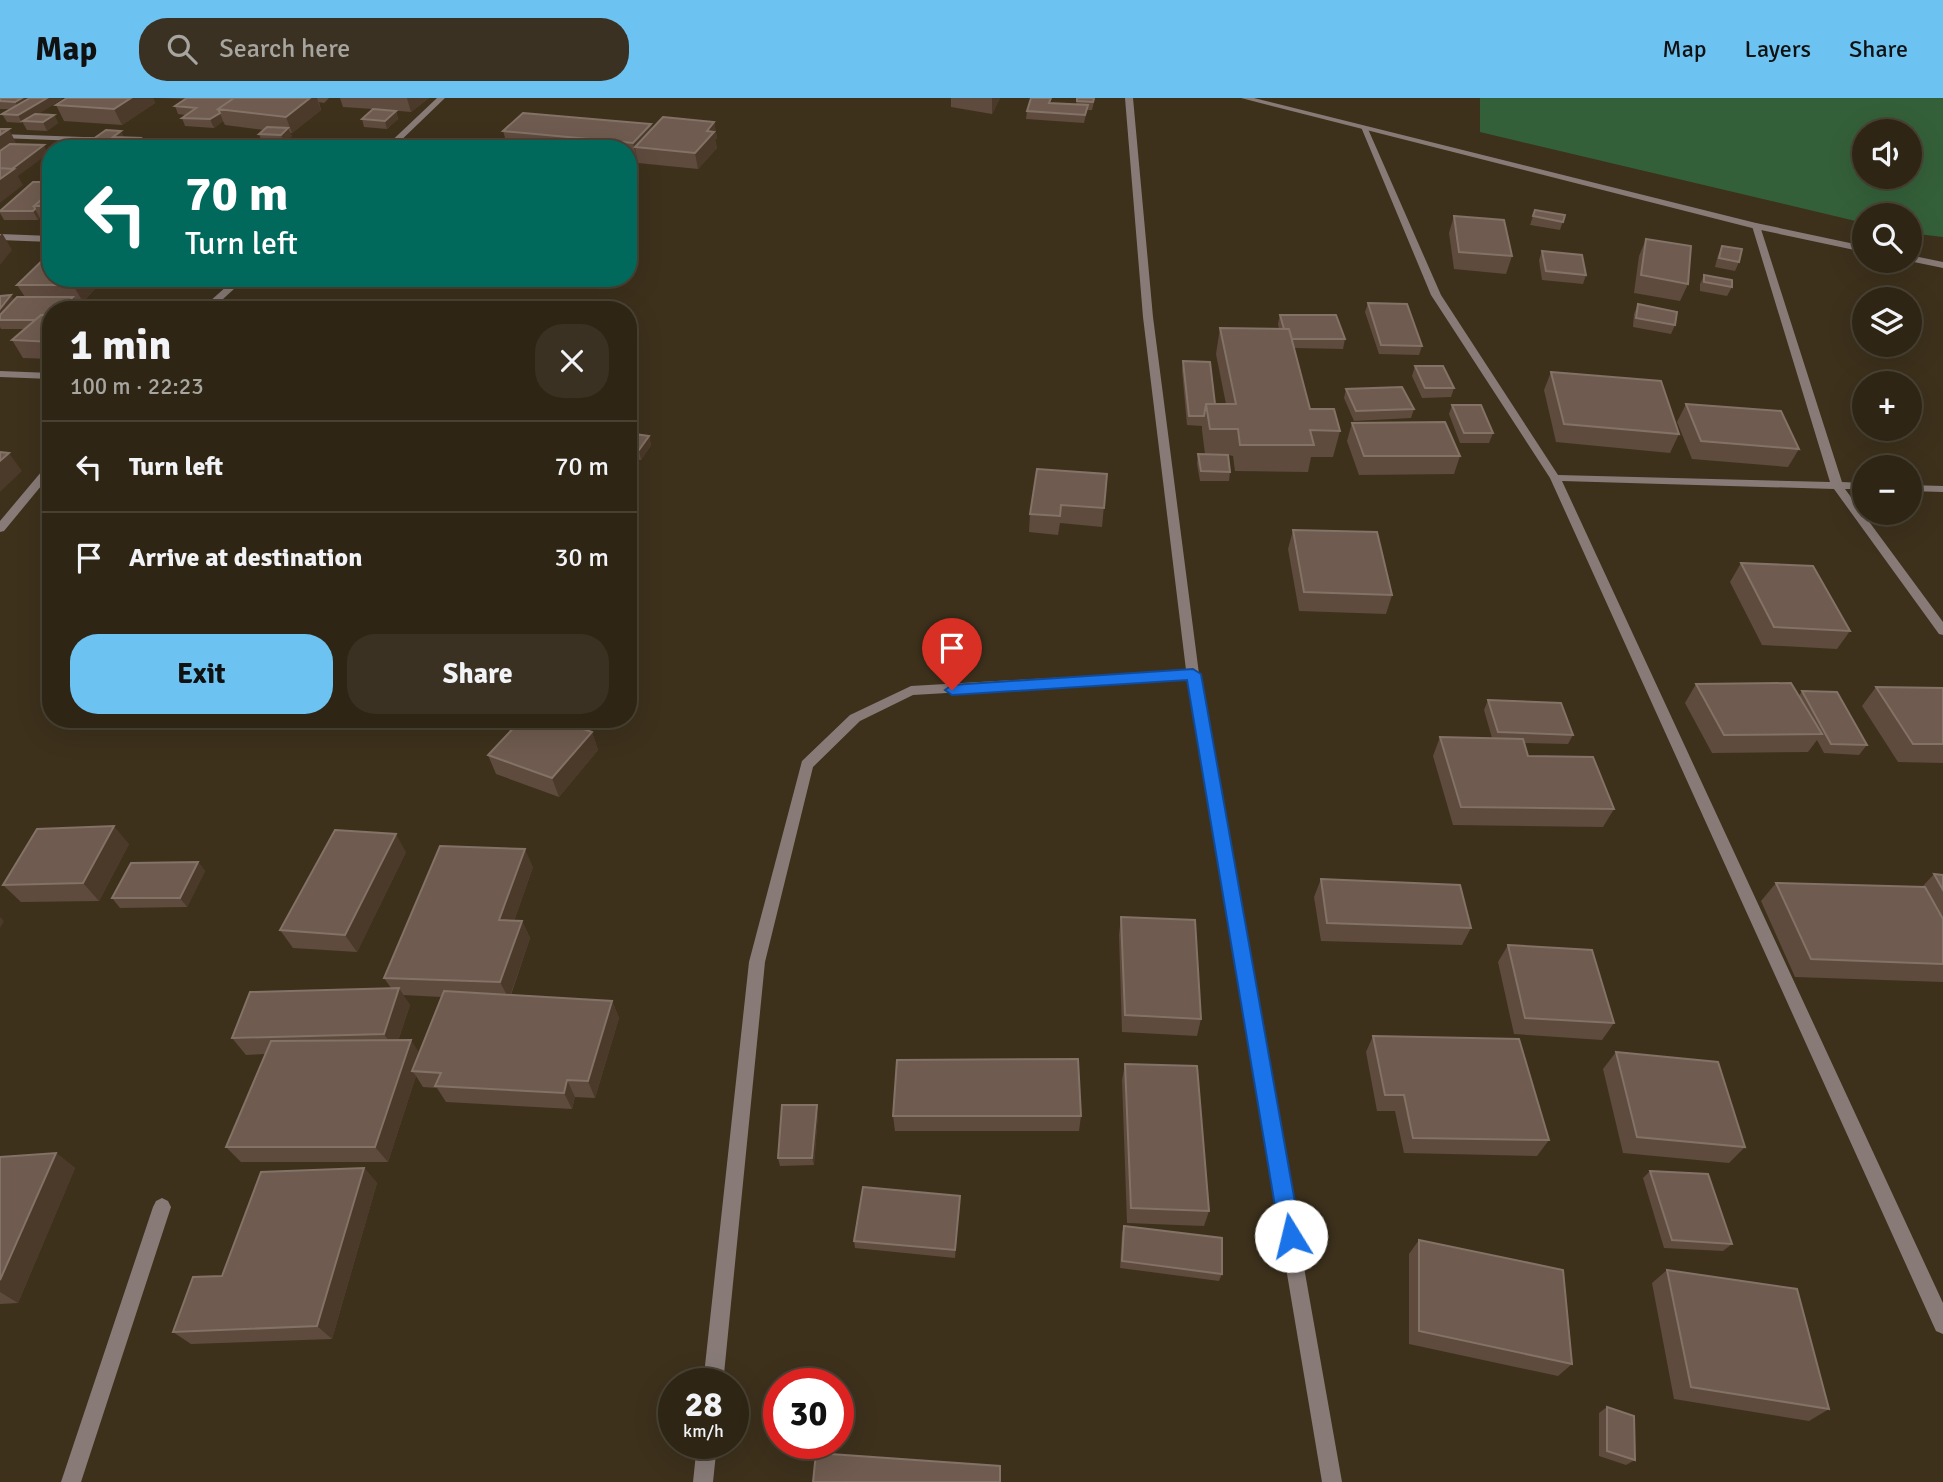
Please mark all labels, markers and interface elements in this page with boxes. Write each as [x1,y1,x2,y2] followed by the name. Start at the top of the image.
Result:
[139,18,629,81] search box
[35,29,97,70] text: Map
[163,30,201,68] icon: search
[219,33,350,65] text: Search here
[1662,34,1707,64] text: Map
[1745,34,1811,64] text: Layers
[1849,34,1908,64] text: Share
[1852,119,1922,525] map controls
[1852,119,1922,189] button: sound
[185,164,288,224] text: 70 m
[70,168,161,259] icon: left
[1852,203,1922,273] button: search
[185,224,298,263] text: Turn left
[1852,287,1922,357] button: layers
[70,320,171,371] text: 1 min
[535,324,609,398] button: close
[1852,371,1922,441] button: +
[70,372,204,401] text: 100 m · 22:23
[70,448,108,486] icon: left
[129,451,223,483] text: Turn left
[554,451,609,483] text: 70 m
[1852,455,1922,525] button: −
[70,539,108,577] icon: arrive
[129,542,362,574] text: Arrive at destination
[554,542,609,574] text: 30 m
[922,618,982,690] pin
[933,629,971,667] icon: arrive
[70,634,333,714] button: Exit
[347,634,609,714] button: Share
[1254,1199,1328,1273] position arrow
[763,1368,854,1459] speed limit sign: 30
[685,1383,722,1426] text: 28
[683,1420,724,1442] text: km/h

